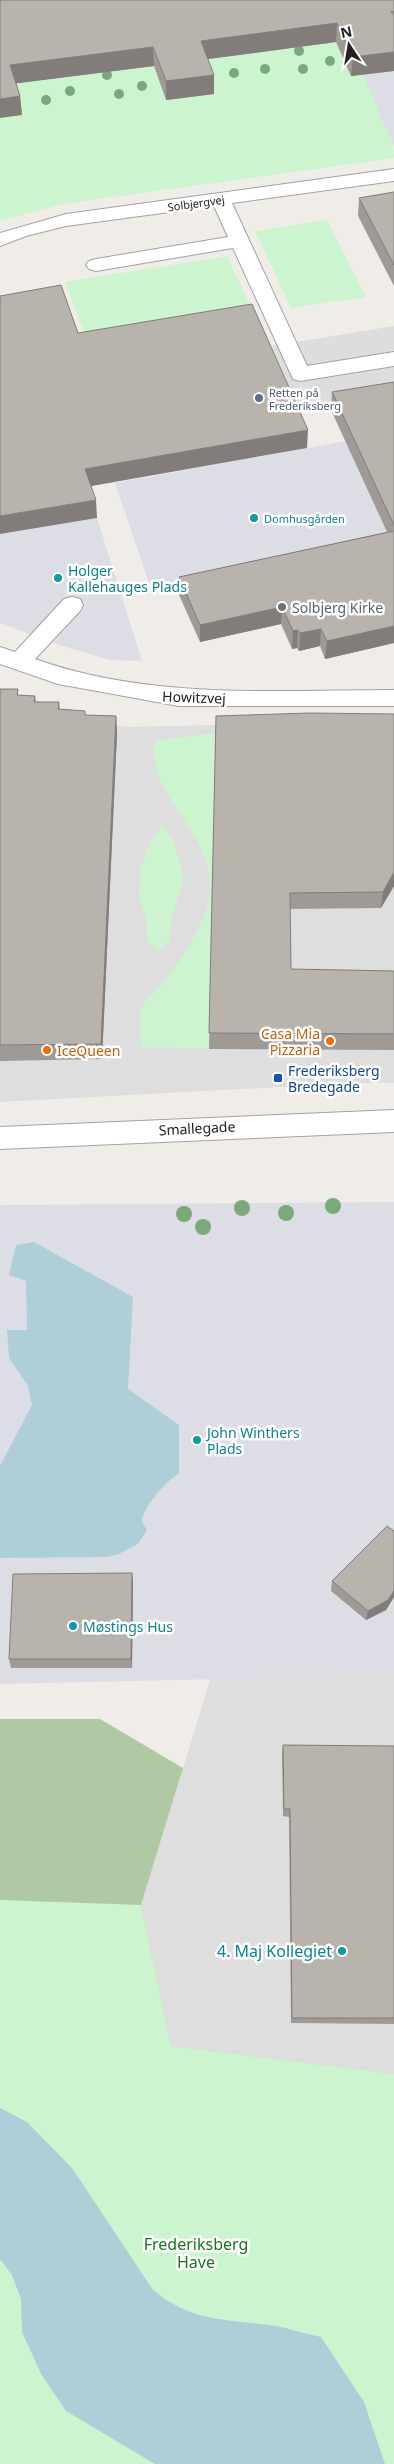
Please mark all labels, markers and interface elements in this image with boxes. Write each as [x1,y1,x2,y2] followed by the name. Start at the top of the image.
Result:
[324,20,374,70] north arrow
[339,21,354,42] text: N
[167,192,225,214] street label: Solbjergvej
[269,385,341,413] place label: Retten på Frederiksberg
[253,392,265,404] marker: Retten på Frederiksberg
[264,511,345,526] place label: Domhusgården
[248,512,260,524] marker: Domhusgården
[68,561,187,596] place label: Holger Kallehauges Plads
[52,572,64,584] marker: Holger Kallehauges Plads
[292,598,383,617] place label: Solbjerg Kirke
[276,601,288,613] marker: Solbjerg Kirke
[162,686,226,708] street label: Howitzvej
[261,1024,320,1059] place label: Casa Mia Pizzaria
[324,1035,336,1047] marker: Casa Mia Pizzaria
[57,1041,120,1060] place label: IceQueen
[41,1044,53,1056] marker: IceQueen
[288,1061,380,1096] place label: Frederiksberg Bredegade
[272,1072,284,1084] marker: Frederiksberg Bredegade
[158,1117,236,1139] street label: Smallegade
[205,1423,300,1458] place label: John Winthers Plads
[191,1434,203,1446] marker: John Winthers Plads
[83,1617,173,1636] place label: Møstings Hus
[67,1620,79,1632] marker: Møstings Hus
[217,1940,332,1962] place label: 4. Maj Kollegiet
[336,1945,348,1957] marker: 4. Maj Kollegiet
[144,2233,248,2273] park label: Frederiksberg Have

